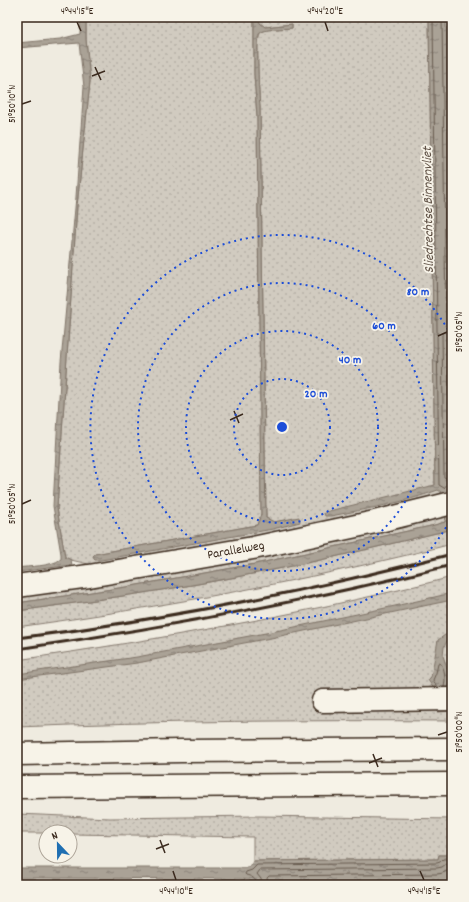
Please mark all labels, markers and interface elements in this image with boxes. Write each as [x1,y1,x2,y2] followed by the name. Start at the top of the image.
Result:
[61,5,94,19] text: 4°44'15"E
[307,5,343,19] text: 4°44'20"E
[6,85,20,123] text: 51°50'10"N
[418,145,440,273] water label: Sliedrechtse Binnenvliet
[407,284,429,301] text: 80 m
[453,312,467,352] text: 51°50'05"N
[372,318,396,335] text: 60 m
[339,352,361,369] text: 40 m
[305,386,327,403] text: 20 m
[275,420,289,434] centre of rings
[6,484,20,524] text: 51°50'05"N
[206,537,266,565] street label: Parallelweg
[453,711,467,753] text: 51°50'00"N
[38,824,78,864] north arrow
[49,828,61,845] text: N
[159,885,193,899] text: 4°44'10"E
[408,885,441,899] text: 4°44'15"E

